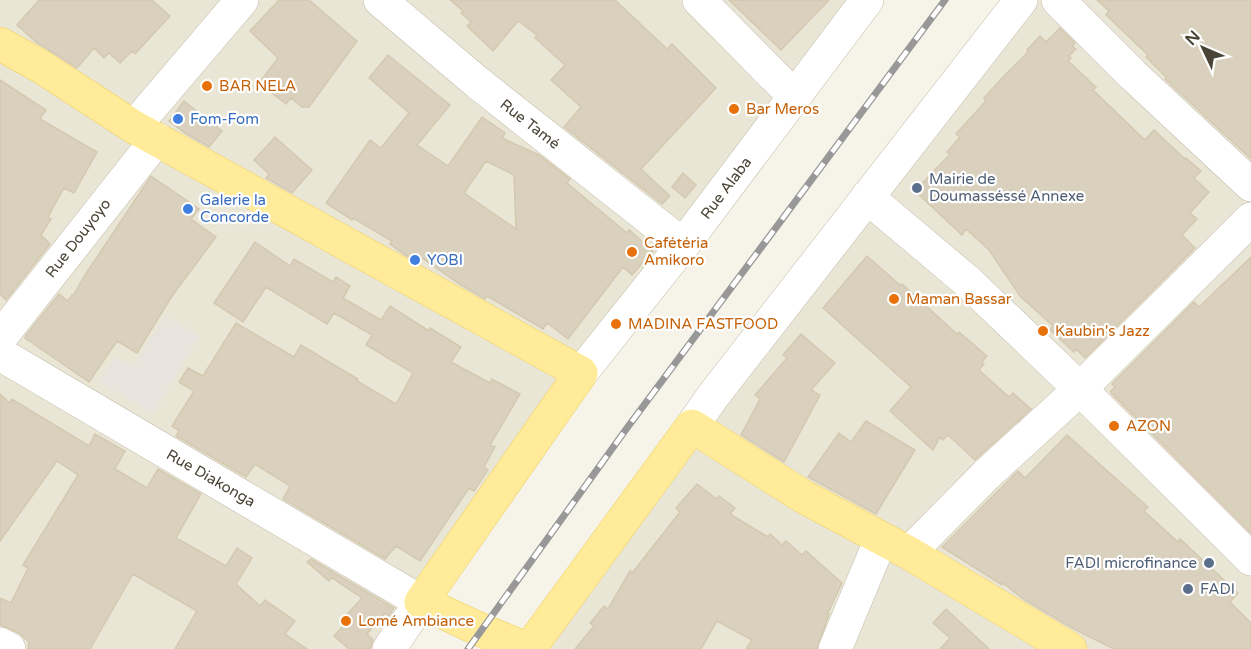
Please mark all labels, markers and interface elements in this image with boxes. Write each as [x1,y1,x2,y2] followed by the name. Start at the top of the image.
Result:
[1173,18,1233,78] north arrow
[1181,27,1205,50] text: N
[219,77,296,95] place label: BAR NELA
[200,79,214,93] marker: BAR NELA
[497,95,563,153] street label: Rue Tamé
[746,100,819,118] place label: Bar Meros
[727,102,741,116] marker: Bar Meros
[190,110,259,128] place label: Fom-Fom
[171,112,185,126] marker: Fom-Fom
[697,153,755,223] street label: Rue Alaba
[929,170,1084,205] place label: Mairie de Doumasséssé Annexe
[910,181,924,195] marker: Mairie de Doumasséssé Annexe
[200,191,269,226] place label: Galerie la Concorde
[42,195,114,281] street label: Rue Douyoyo
[181,202,195,216] marker: Galerie la Concorde
[644,234,708,269] place label: Cafétéria Amikoro
[625,245,639,259] marker: Cafétéria Amikoro
[427,251,463,269] place label: YOBI
[408,253,422,267] marker: YOBI
[906,290,1012,308] place label: Maman Bassar
[887,292,901,306] marker: Maman Bassar
[628,315,778,333] place label: MADINA FASTFOOD
[609,317,623,331] marker: MADINA FASTFOOD
[1055,322,1150,340] place label: Kaubin's Jazz
[1036,324,1050,338] marker: Kaubin's Jazz
[1126,417,1171,435] place label: AZON
[1107,419,1121,433] marker: AZON
[163,445,259,511] street label: Rue Diakonga
[1065,554,1197,572] place label: FADI microfinance
[1202,556,1216,570] marker: FADI microfinance
[1200,580,1235,598] place label: FADI
[1181,582,1195,596] marker: FADI
[358,612,474,630] place label: Lomé Ambiance
[339,614,353,628] marker: Lomé Ambiance

